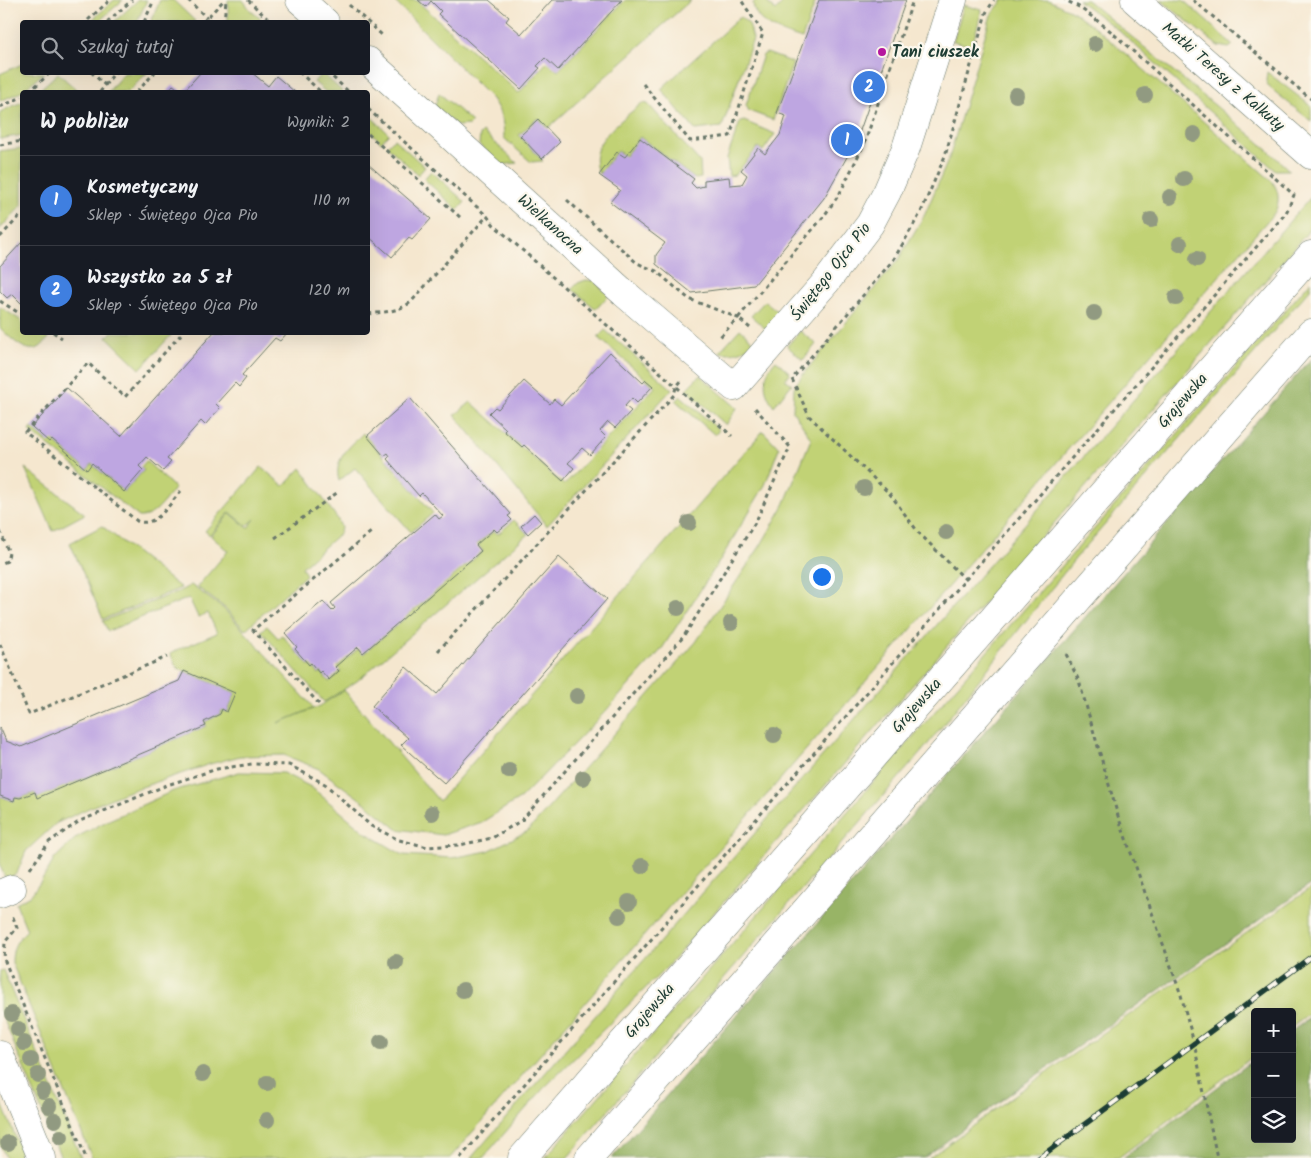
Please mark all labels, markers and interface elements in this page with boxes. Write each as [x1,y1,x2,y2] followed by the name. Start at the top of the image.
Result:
[1156,16,1291,138] street label: Matki Teresy z Kalkuty
[20,20,370,75] search box
[78,33,173,63] text: Szukaj tutaj
[38,34,66,62] icon: search
[892,40,980,65] place label: Tani ciuszek
[876,46,888,58] marker: Tani ciuszek
[853,68,885,106] pin: 2
[40,106,128,139] text: W pobliżu
[287,110,350,135] text: Wyniki: 2
[831,121,863,159] pin: 1
[87,173,198,203] text: Kosmetyczny
[54,188,58,213] text: 1
[313,188,350,213] text: 110 m
[511,188,589,262] street label: Wielkanocna
[87,203,258,228] text: Sklep · Świętego Ojca Pio
[784,217,878,327] street label: Świętego Ojca Pio
[87,263,232,293] text: Wszystko za 5 zł
[51,278,61,303] text: 2
[309,278,350,303] text: 120 m
[87,293,258,318] text: Sklep · Świętego Ojca Pio
[1152,368,1214,434] street label: Grajewska
[809,564,835,590] your location
[886,673,948,739] street label: Grajewska
[619,978,681,1044] street label: Grajewska
[1251,1008,1296,1143] map controls
[1251,1008,1296,1053] button: +
[1251,1053,1296,1098] button: −
[1251,1098,1296,1143] button: layers

